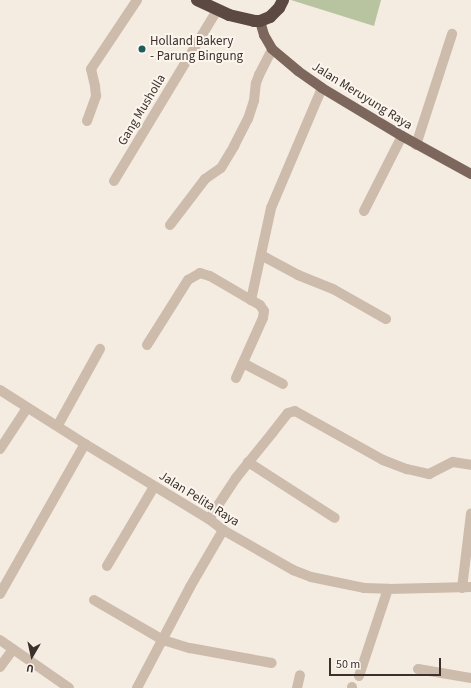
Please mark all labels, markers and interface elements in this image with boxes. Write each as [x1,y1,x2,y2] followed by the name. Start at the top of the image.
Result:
[150,34,243,65] place label: Holland Bakery - Parung Bingung
[137,44,147,54] marker: Holland Bakery - Parung Bingung
[309,59,415,133] street label: Jalan Meruyung Raya
[115,72,169,148] street label: Gang Musholla
[156,468,242,530] street label: Jalan Pelita Raya
[12,636,52,676] north arrow
[331,650,443,676] scale bar
[336,656,360,673] text: 50 m
[25,660,35,676] text: U

